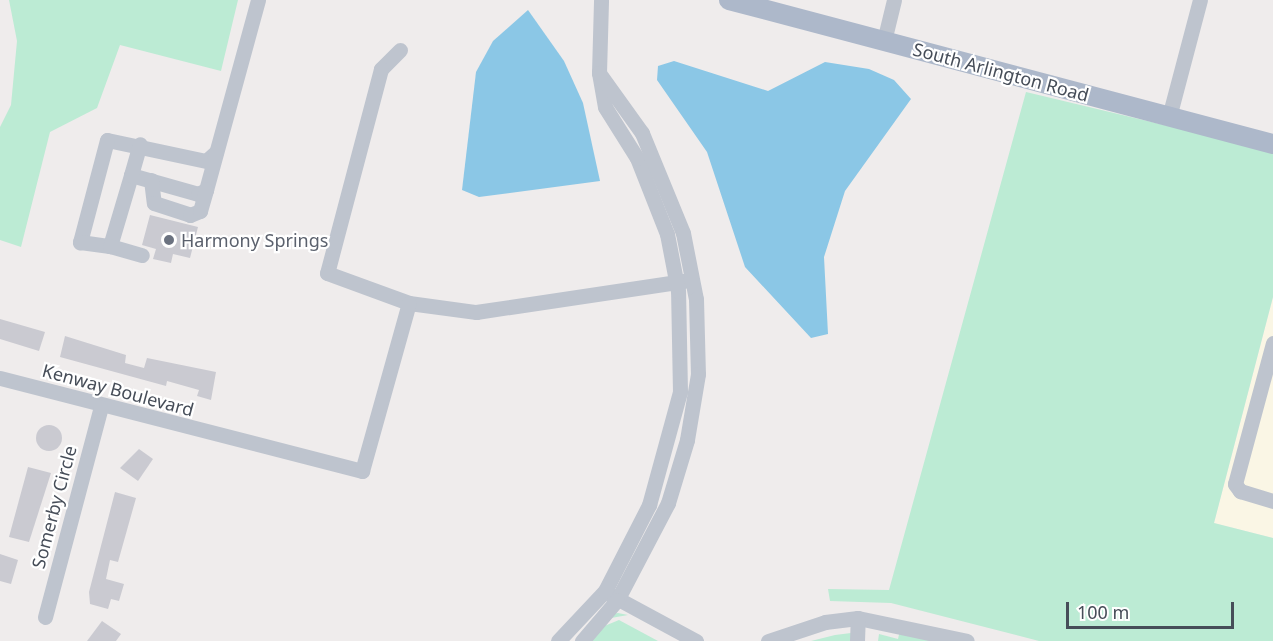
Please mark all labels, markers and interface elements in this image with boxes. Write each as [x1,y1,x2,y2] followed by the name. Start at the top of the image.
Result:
[911,38,1091,106] street label: South Arlington Road
[181,229,328,251] place label: Harmony Springs
[162,233,176,247] marker: Harmony Springs
[40,359,196,421] street label: Kenway Boulevard
[27,443,81,571] street label: Somerby Circle
[1069,590,1237,628] scale bar
[1077,600,1129,624] text: 100 m

